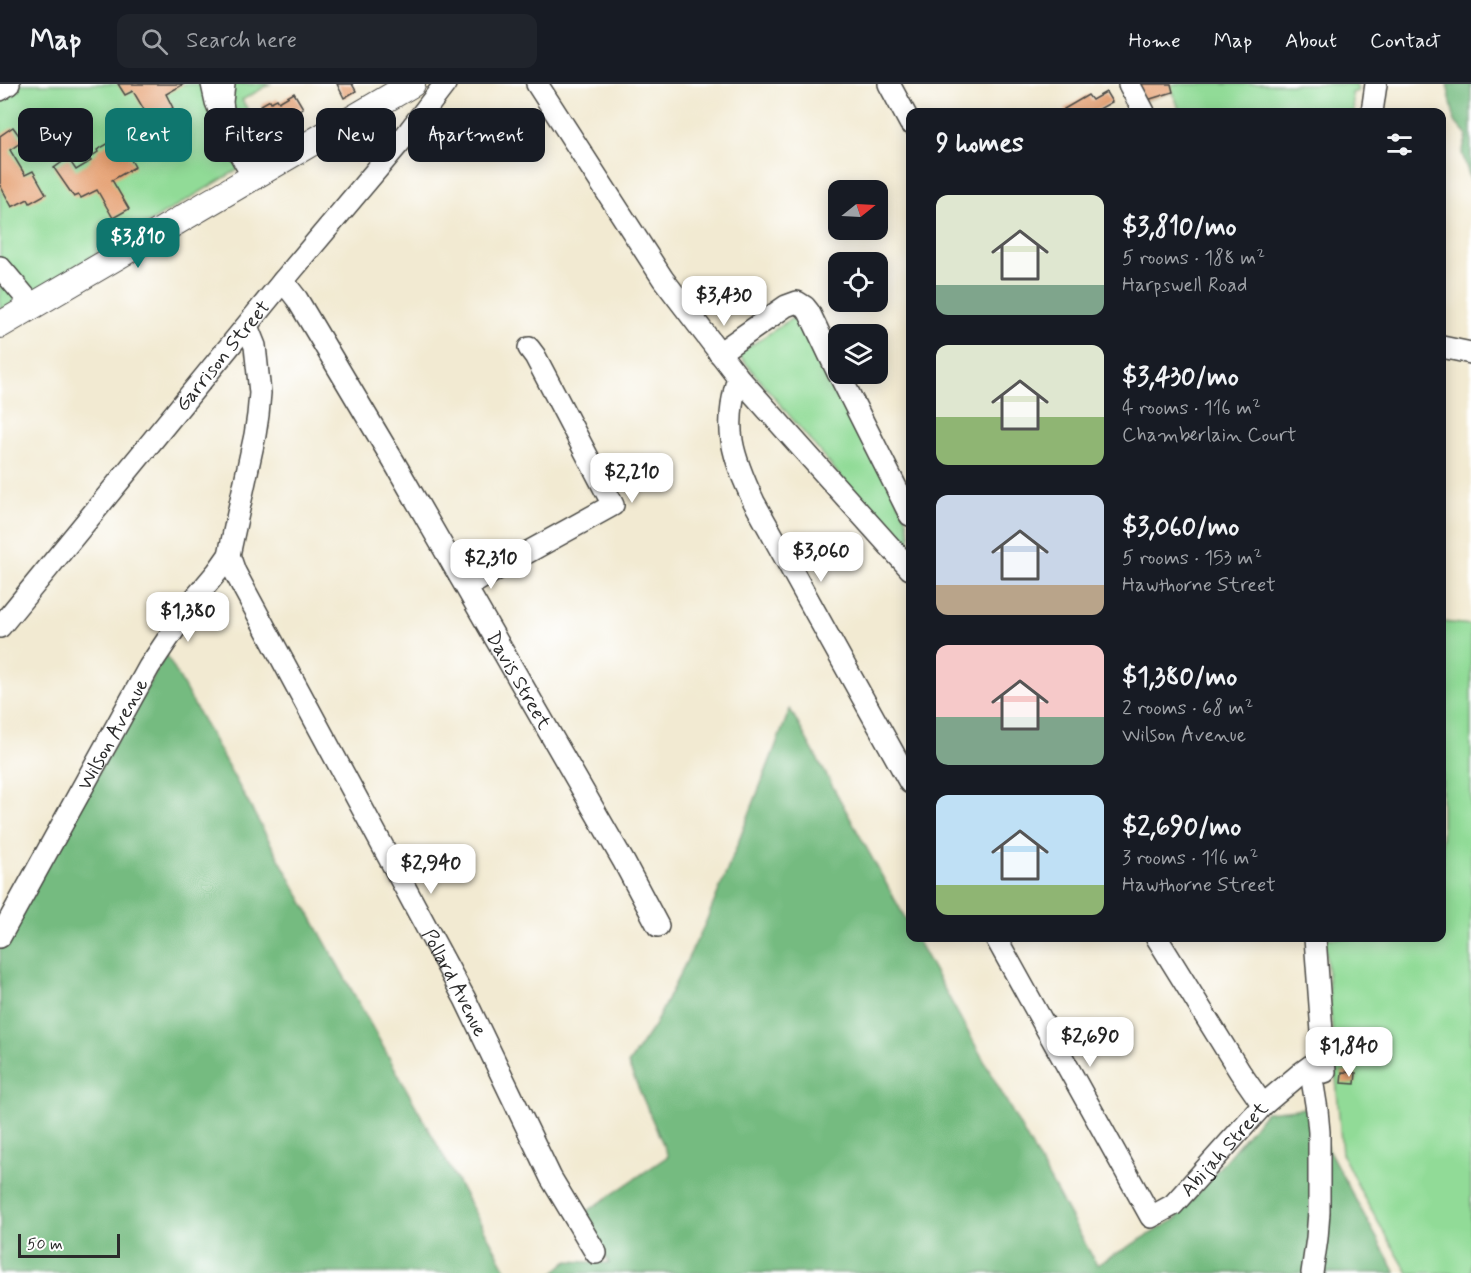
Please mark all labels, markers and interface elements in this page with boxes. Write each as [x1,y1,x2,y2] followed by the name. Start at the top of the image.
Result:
[117,14,537,68] search box
[30,23,81,60] text: Map
[138,25,171,58] icon: search
[186,27,297,55] text: Search here
[1129,27,1181,55] text: Home
[1214,27,1252,55] text: Map
[1285,27,1337,55] text: About
[1370,27,1441,55] text: Contact
[18,108,93,162] chip: Buy
[105,108,192,162] chip: Rent
[204,108,304,162] chip: Filters
[316,108,396,162] chip: New
[408,108,545,162] chip: Apartment
[936,127,1024,161] text: 9 homes
[1383,128,1416,161] icon: filters
[828,180,888,240] north arrow
[828,180,888,384] map controls
[1122,211,1237,245] text: $3,810/mo
[89,218,187,269] pin: $3,810
[984,219,1056,291] icon: home
[110,224,166,251] text: $3,810
[1122,245,1265,272] text: 5 rooms · 188 m²
[828,252,888,312] button: locate
[1122,272,1248,299] text: Harpswell Road
[675,276,773,327] pin: $3,430
[696,282,752,309] text: $3,430
[170,295,277,418] street label: Garrison Street
[828,324,888,384] button: layers
[1122,361,1239,395] text: $3,430/mo
[984,369,1056,441] icon: home
[1122,395,1261,422] text: 4 rooms · 116 m²
[1122,422,1297,449] text: Chamberlain Court
[583,453,681,504] pin: $2,210
[604,459,660,486] text: $2,210
[1122,511,1239,545] text: $3,060/mo
[984,519,1056,591] icon: home
[772,532,870,583] pin: $3,060
[792,538,850,565] text: $3,060
[442,539,540,590] pin: $2,310
[464,545,518,572] text: $2,310
[1122,545,1262,572] text: 5 rooms · 153 m²
[1122,572,1276,599] text: Hawthorne Street
[139,592,237,643] pin: $1,380
[160,598,216,625] text: $1,380
[479,627,557,735] street label: Davis Street
[1122,661,1237,695] text: $1,380/mo
[984,669,1056,741] icon: home
[72,674,155,795] street label: Wilson Avenue
[1122,695,1253,722] text: 2 rooms · 68 m²
[1122,722,1246,749] text: Wilson Avenue
[1122,811,1241,845] text: $2,690/mo
[984,819,1056,891] icon: home
[382,844,480,895] pin: $2,940
[1122,845,1258,872] text: 3 rooms · 116 m²
[401,850,461,877] text: $2,940
[1122,872,1276,899] text: Hawthorne Street
[415,925,493,1042] street label: Pollard Avenue
[1041,1017,1139,1068] pin: $2,690
[1061,1023,1119,1050] text: $2,690
[1300,1027,1398,1078] pin: $1,840
[1320,1033,1378,1060] text: $1,840
[1175,1096,1275,1203] street label: Abijah Street
[18,1231,120,1258] scale bar
[27,1234,63,1255] text: 50 m

